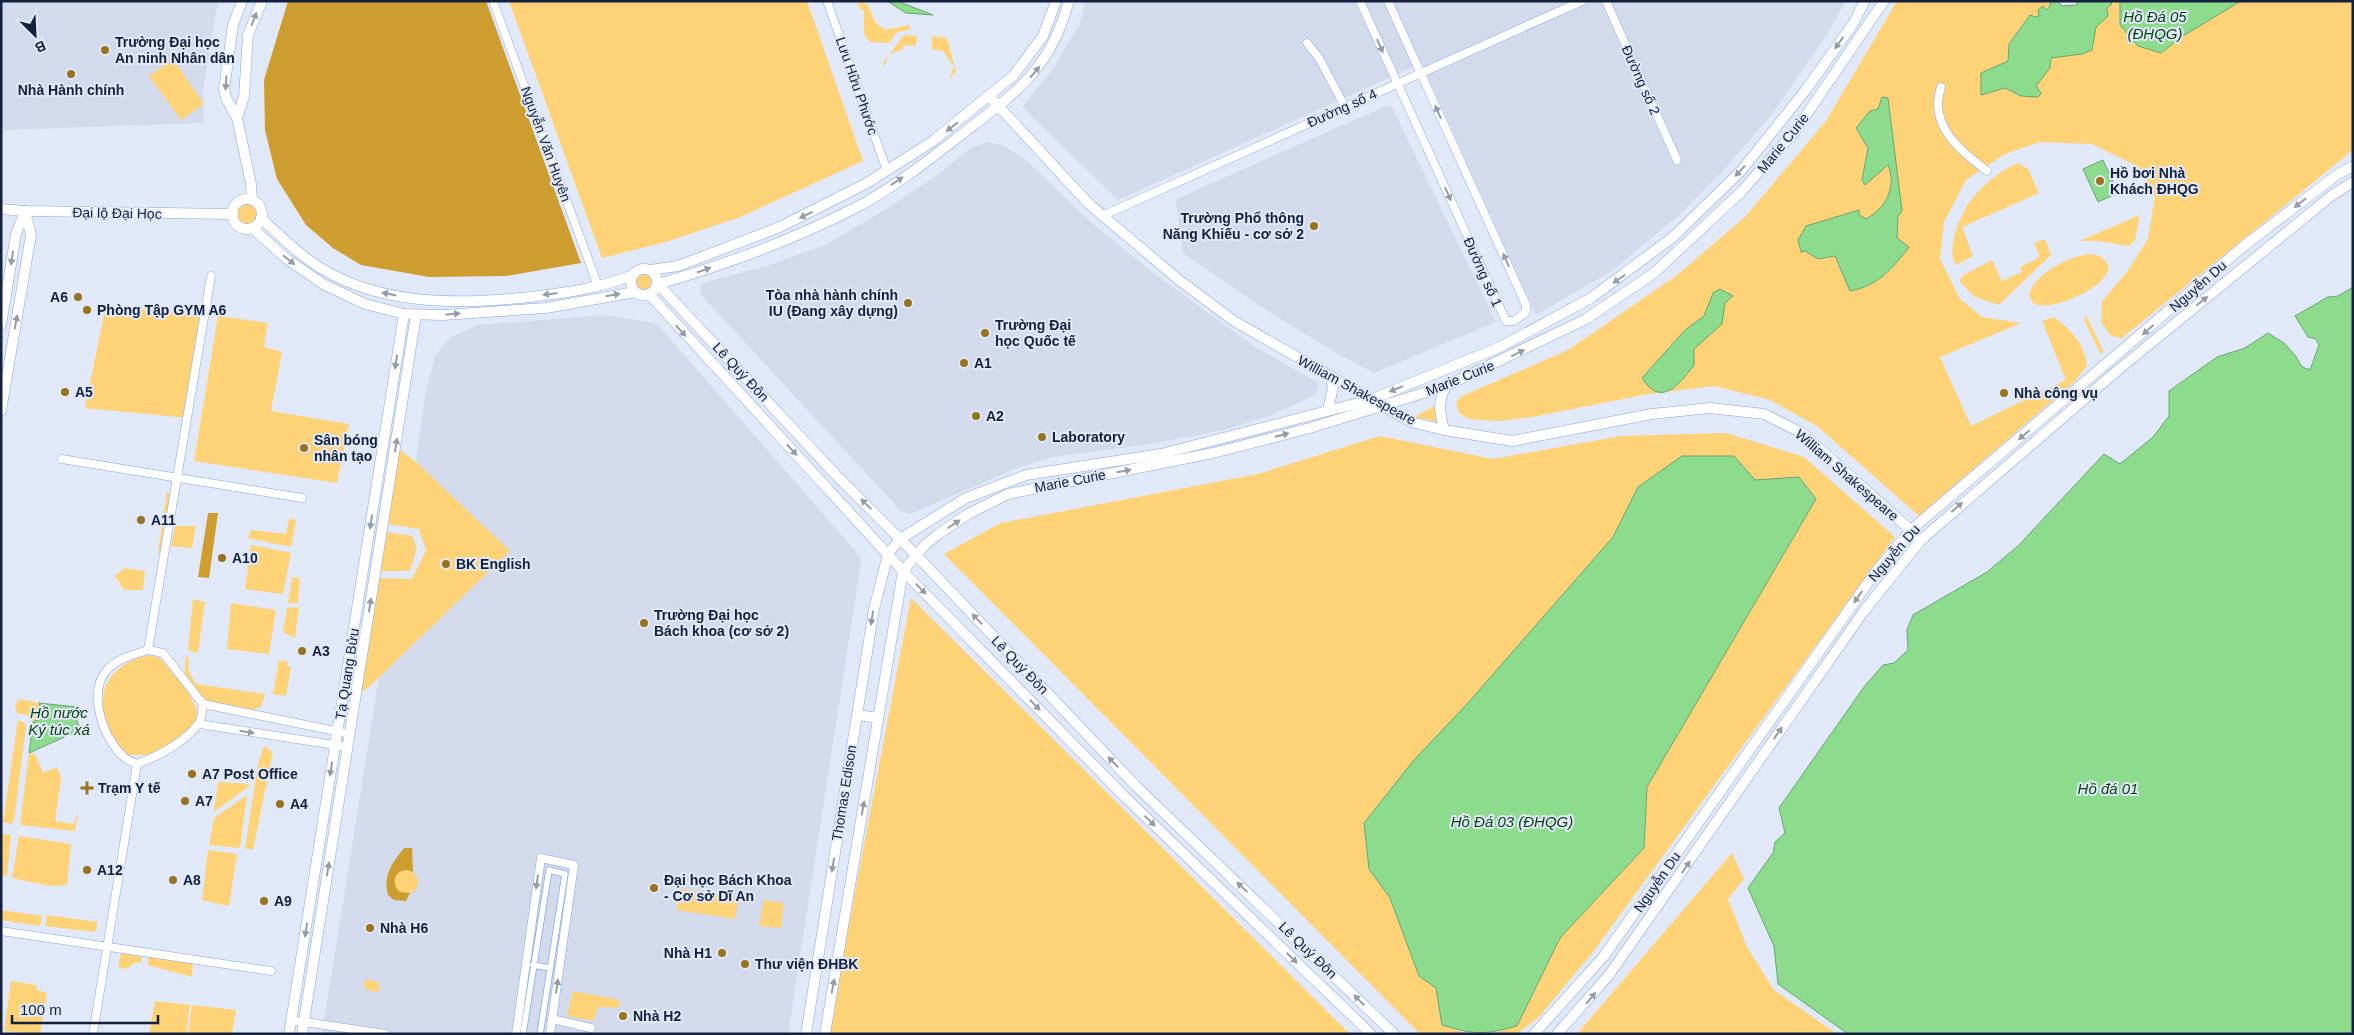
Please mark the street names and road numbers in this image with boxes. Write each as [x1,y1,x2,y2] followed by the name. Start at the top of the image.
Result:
[833,35,881,137] street label: Lưu Hữu Phước
[1619,43,1664,118] street label: Đường số 2
[518,84,574,204] street label: Nguyễn Văn Huyên
[1305,85,1380,130] street label: Đường số 4
[1754,110,1812,176] street label: Marie Curie
[72,204,162,222] street label: Đại lộ Đại Học
[1461,235,1506,310] street label: Đường số 1
[2166,257,2230,315] street label: Nguyễn Du
[710,339,772,405] street label: Lê Quý Đôn
[1295,352,1419,428] street label: William Shakespeare
[1423,357,1497,399] street label: Marie Curie
[1792,426,1902,524] street label: William Shakespeare
[1033,466,1107,496] street label: Marie Curie
[1865,521,1923,585] street label: Nguyễn Du
[332,627,362,721] street label: Tạ Quang Bửu
[988,633,1052,697] street label: Lê Quý Đôn
[828,744,860,842] street label: Thomas Edison
[1630,849,1684,915] street label: Nguyễn Du
[1276,918,1340,982] street label: Lê Quý Đôn

